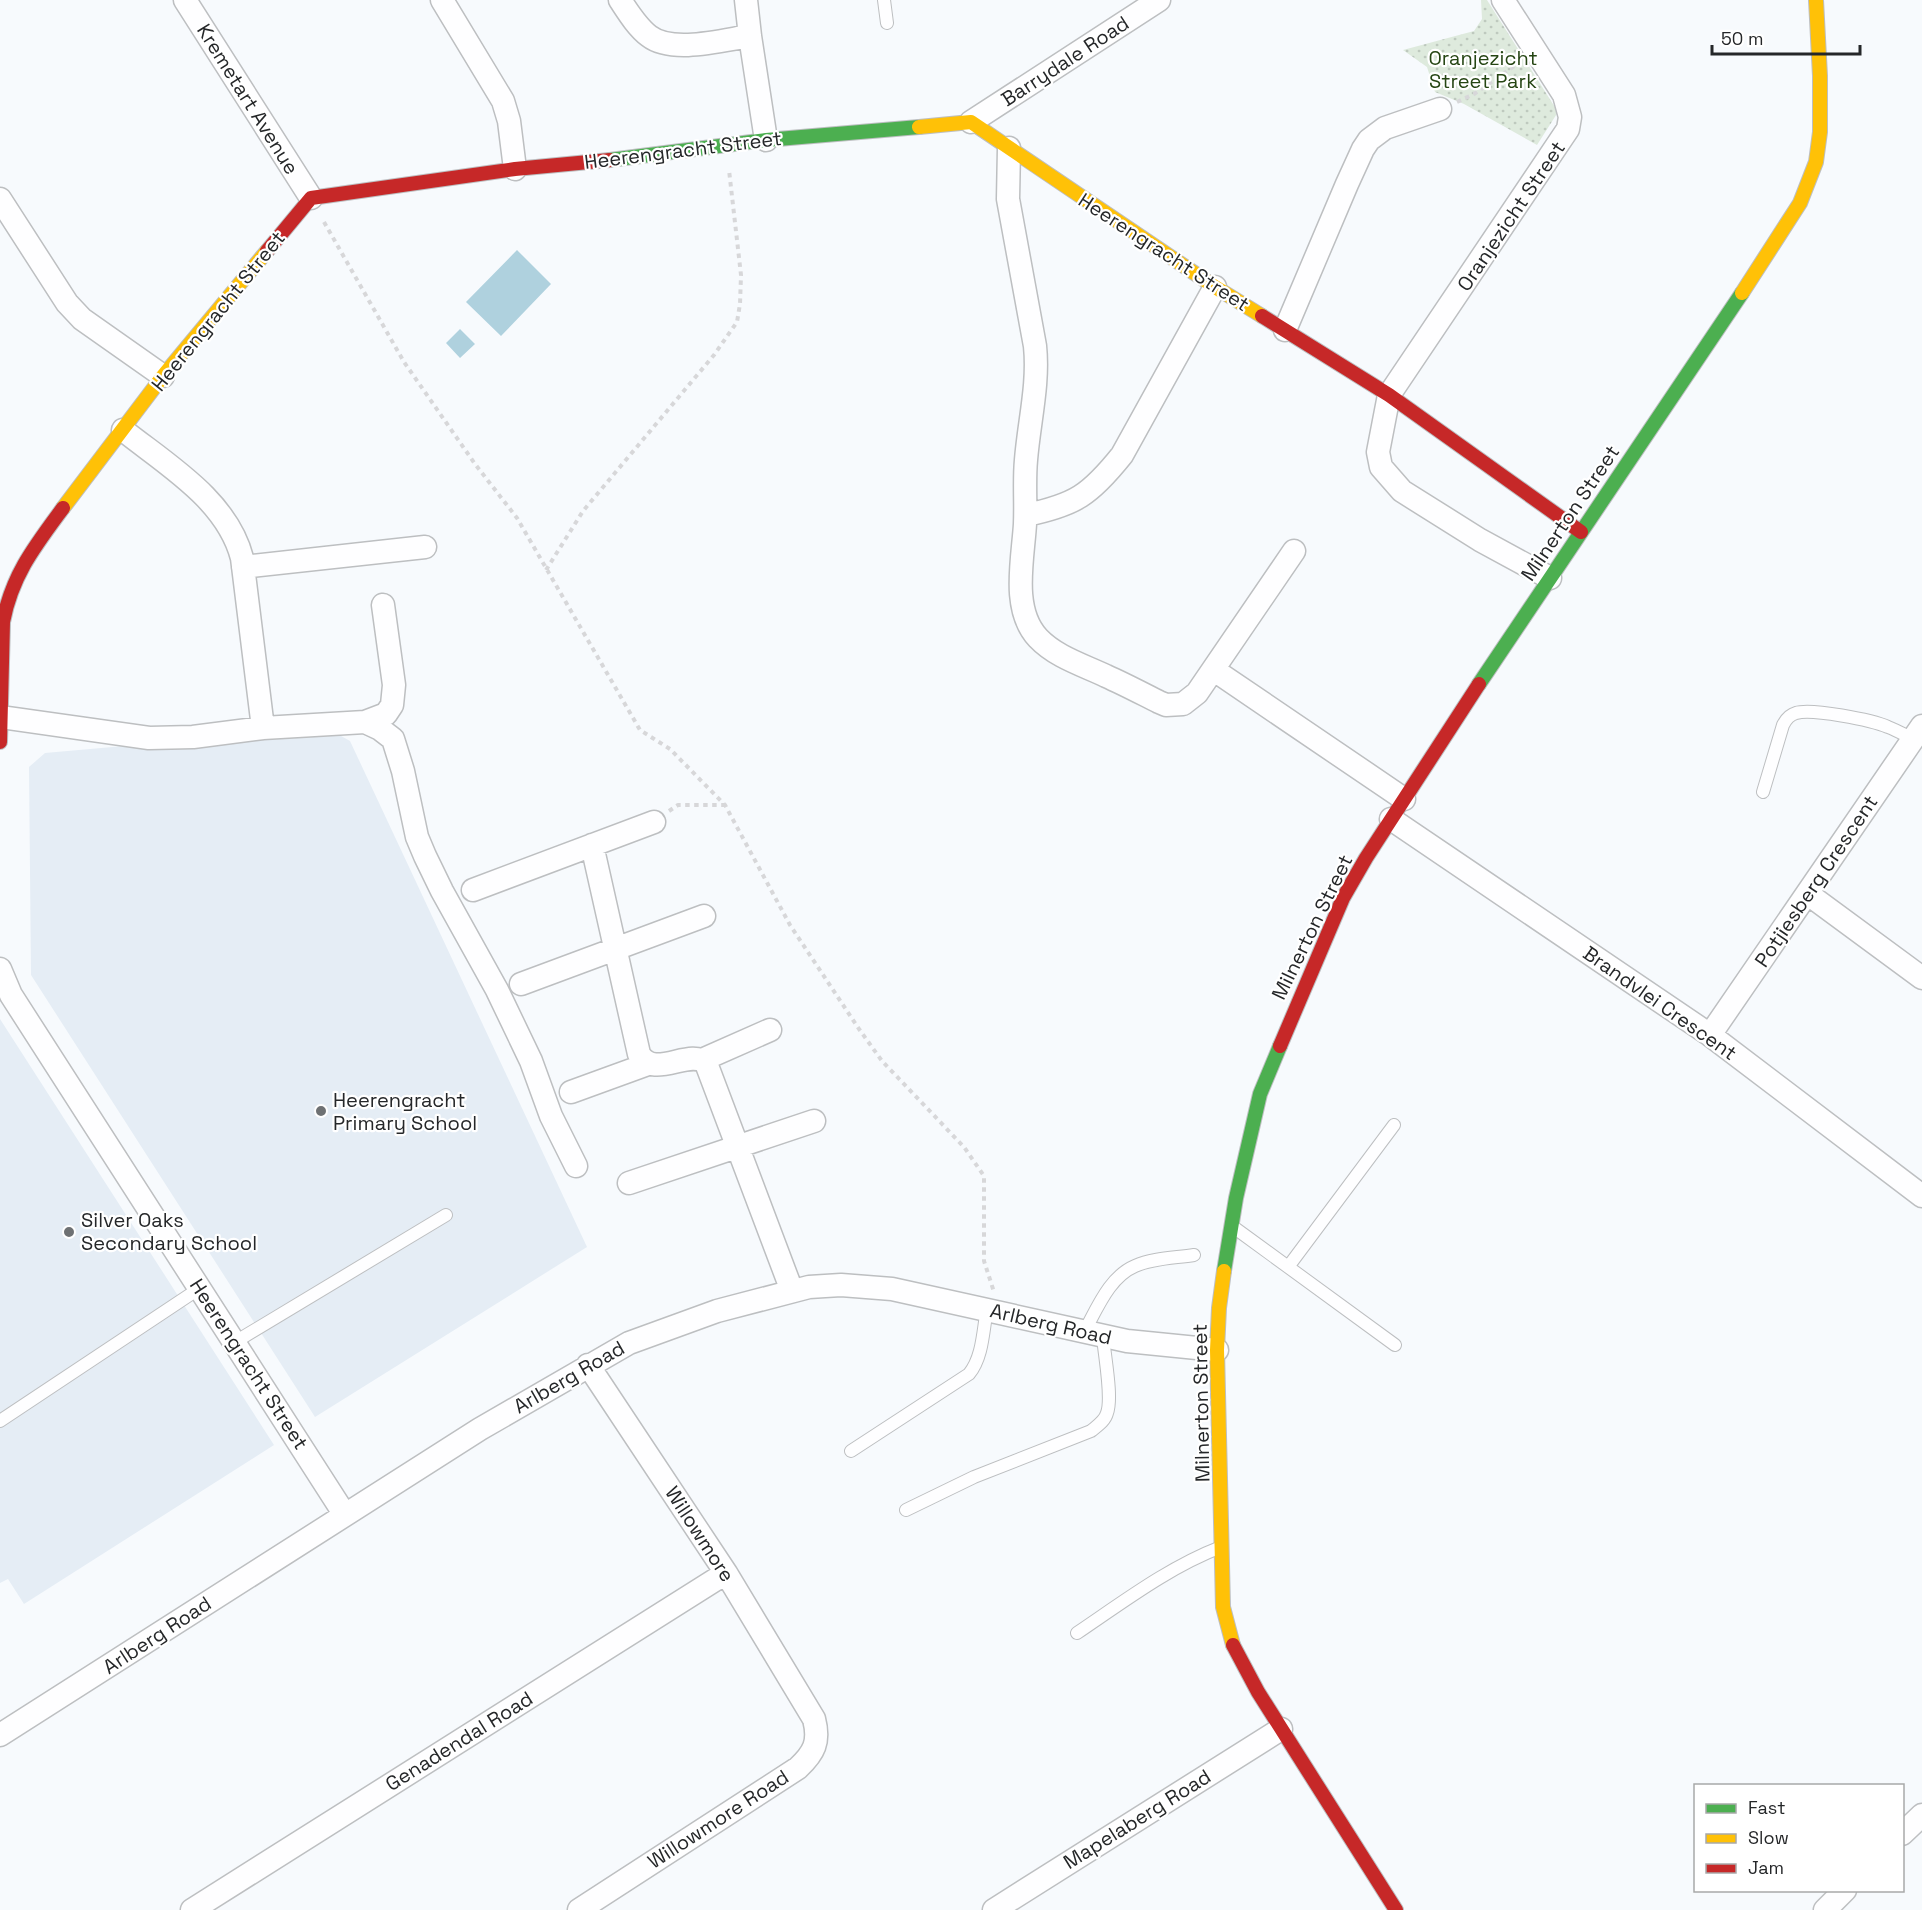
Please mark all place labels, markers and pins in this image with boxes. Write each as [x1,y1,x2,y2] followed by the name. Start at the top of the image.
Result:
[333,1087,477,1136] place label: Heerengracht Primary School
[314,1104,328,1118] marker: Heerengracht Primary School
[81,1207,257,1256] place label: Silver Oaks Secondary School
[62,1225,76,1239] marker: Silver Oaks Secondary School

